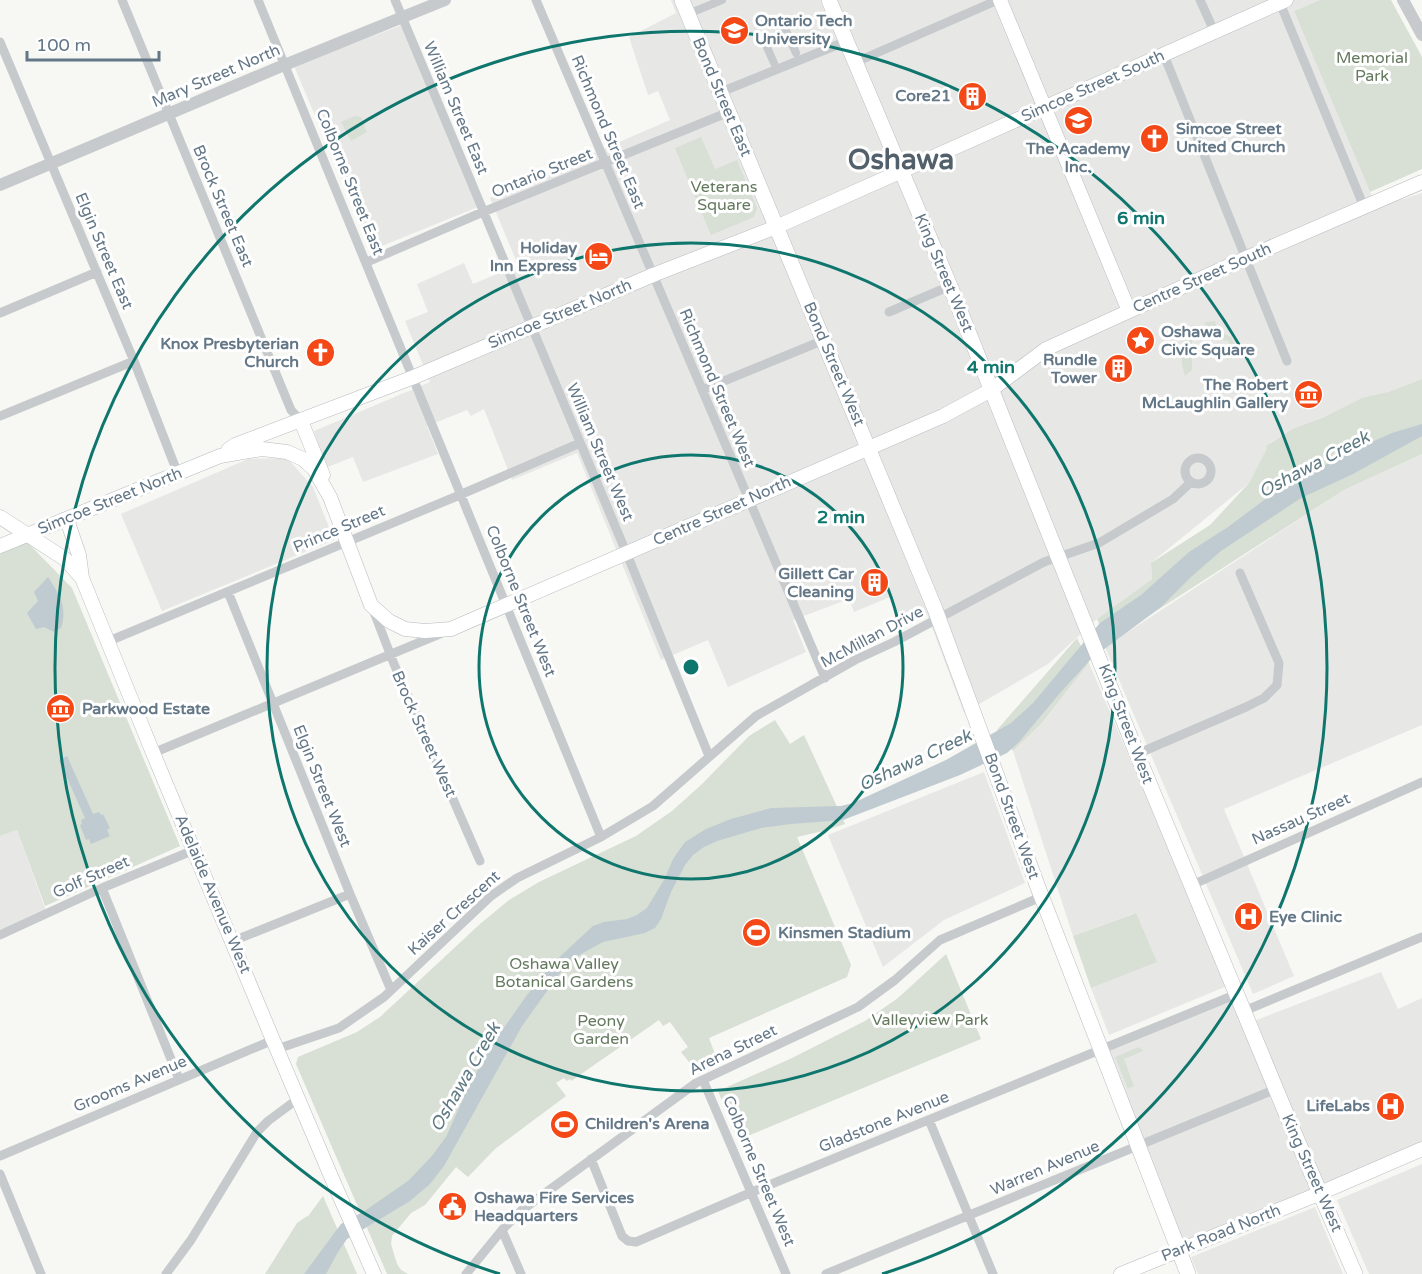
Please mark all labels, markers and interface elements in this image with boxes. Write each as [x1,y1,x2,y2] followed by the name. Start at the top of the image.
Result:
[755,11,853,49] place label: Ontario Tech University
[718,14,750,46] school or university icon: Ontario Tech University
[27,24,159,62] scale bar
[36,34,91,56] text: 100 m
[688,34,756,160] street label: Bond Street East
[419,39,493,177] street label: William Street East
[149,40,283,112] street label: Mary Street North
[1018,45,1168,127] street label: Simcoe Street South
[1336,48,1408,86] park label: Memorial Park
[567,52,649,212] street label: Richmond Street East
[956,80,988,112] building icon: Core21
[895,86,951,106] place label: Core21
[1062,105,1094,137] school or university icon: The Academy Inc.
[311,106,389,258] street label: Colborne Street East
[1176,119,1286,157] place label: Simcoe Street United Church
[1139,122,1171,154] church icon: Simcoe Street United Church
[1025,139,1130,177] place label: The Academy Inc.
[188,142,258,270] street label: Brock Street East
[848,143,954,177] district label: Oshawa
[489,144,595,202] street label: Ontario Street
[691,177,757,215] park label: Veterans Square
[70,190,138,312] street label: Elgin Street East
[1117,207,1165,229] text: 6 min
[910,211,978,335] street label: King Street West
[490,238,577,276] place label: Holiday Inn Express
[1130,238,1274,318] street label: Centre Street South
[582,241,614,273] hotel icon: Holiday Inn Express
[485,275,635,353] street label: Simcoe Street North
[799,299,869,429] street label: Bond Street West
[675,306,759,470] street label: Richmond Street West
[1161,322,1255,360] place label: Oshawa Civic Square
[1124,325,1156,357] place icon: Oshawa Civic Square
[160,334,299,372] place label: Knox Presbyterian Church
[304,337,336,369] church icon: Knox Presbyterian Church
[1043,350,1098,388] place label: Rundle Tower
[1102,353,1134,385] building icon: Rundle Tower
[967,356,1015,378] text: 4 min
[1142,375,1289,413] place label: The Robert McLaughlin Gallery
[1293,378,1325,410] museum icon: The Robert McLaughlin Gallery
[562,380,638,524] street label: William Street West
[1255,425,1374,502] water label: Oshawa Creek
[35,463,185,539] street label: Simcoe Street North
[650,472,794,550] street label: Centre Street North
[290,501,388,557] street label: Prince Street
[817,506,865,528] text: 2 min
[481,522,561,680] street label: Colborne Street West
[778,564,855,602] place label: Gillett Car Cleaning
[859,567,891,599] building icon: Gillett Car Cleaning
[817,602,927,672] street label: McMillan Drive
[681,657,701,677] centre of rings
[1094,661,1158,787] street label: King Street West
[387,668,461,800] street label: Brock Street West
[45,693,77,725] museum icon: Parkwood Estate
[82,699,210,719] place label: Parkwood Estate
[288,722,356,850] street label: Elgin Street West
[855,724,976,796] water label: Oshawa Creek
[980,750,1044,882] street label: Bond Street West
[1249,788,1353,850] street label: Nassau Street
[170,811,256,977] street label: Adelaide Avenue West
[50,851,132,903] street label: Golf Street
[404,866,504,960] street label: Kaiser Crescent
[1232,901,1264,933] hospital icon: Eye Clinic
[1269,907,1342,927] place label: Eye Clinic
[741,917,773,949] sports icon: Kinsmen Stadium
[778,923,911,943] place label: Kinsmen Stadium
[495,954,633,992] park label: Oshawa Valley Botanical Gardens
[871,1010,989,1030] park label: Valleyview Park
[573,1011,629,1049] park label: Peony Garden
[425,1018,506,1135] water label: Oshawa Creek
[686,1020,780,1080] street label: Arena Street
[70,1051,190,1117] street label: Grooms Avenue
[816,1087,952,1157] street label: Gladstone Avenue
[1375,1090,1407,1122] hospital icon: LifeLabs
[718,1093,800,1249] street label: Colborne Street West
[1306,1096,1370,1116] place label: LifeLabs
[548,1108,580,1140] sports icon: Children's Arena
[1277,1111,1347,1235] street label: King Street West
[585,1114,710,1134] place label: Children's Arena
[987,1136,1103,1200] street label: Warren Avenue
[474,1188,635,1226] place label: Oshawa Fire Services Headquarters
[437,1191,469,1223] public building icon: Oshawa Fire Services Headquarters
[1158,1200,1284,1266] street label: Park Road North

